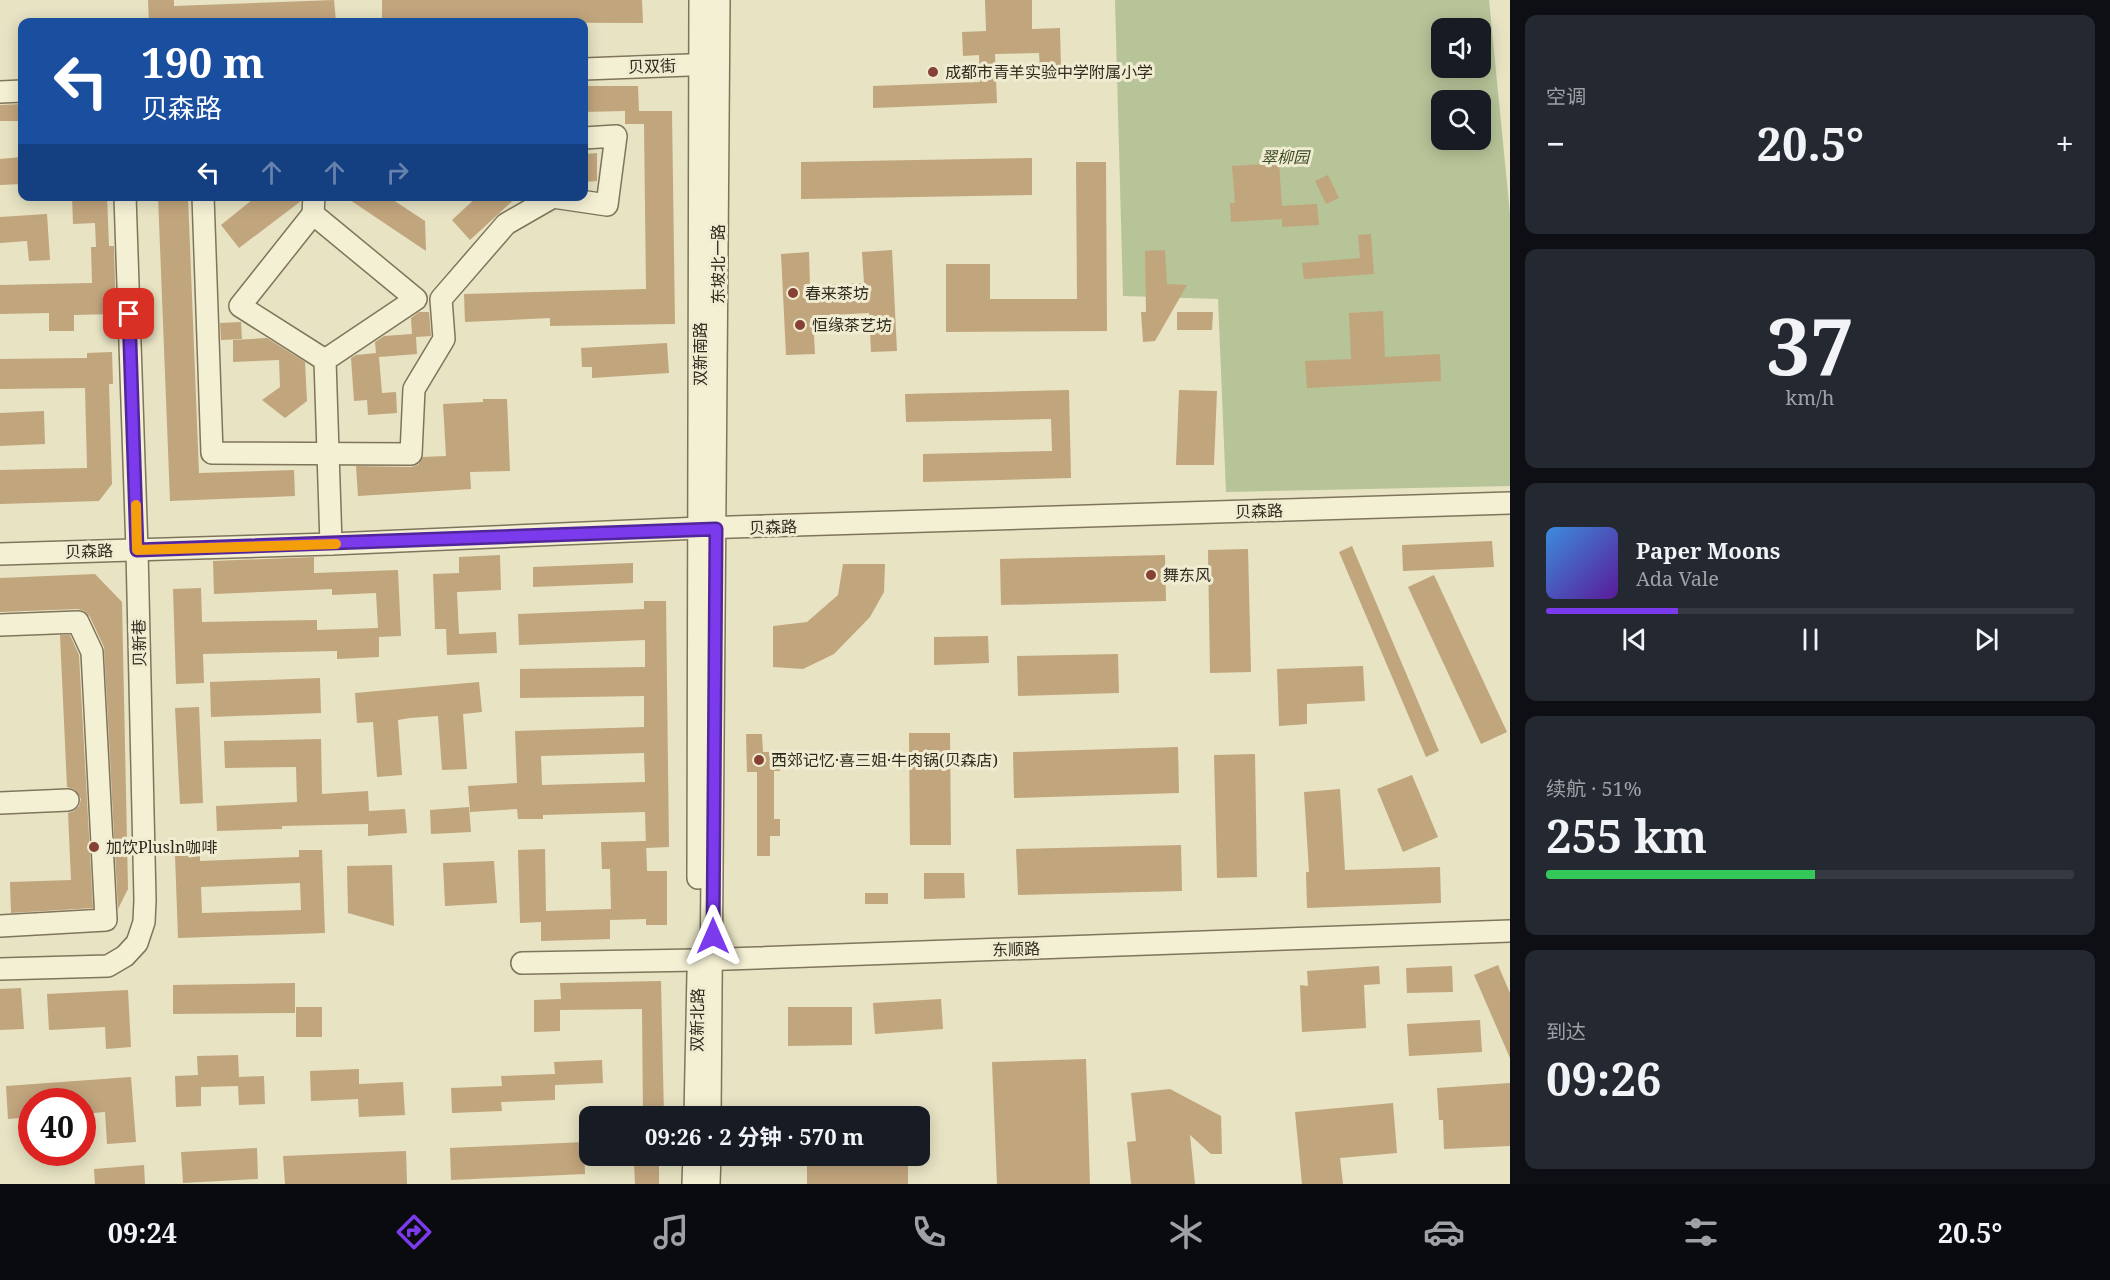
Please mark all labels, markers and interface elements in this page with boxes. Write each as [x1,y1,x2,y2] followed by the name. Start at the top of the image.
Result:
[1431,18,1491,150] map controls
[1431,18,1491,78] button: sound
[141,33,265,90] text: 190 m
[42,42,120,120] icon: left
[628,54,676,78] street label: 贝双街
[945,61,1153,83] place label: 成都市青羊实验中学附属小学
[926,65,940,79] marker: 成都市青羊实验中学附属小学
[1546,83,1586,110] text: 空调
[141,89,222,126] text: 贝森路
[1431,90,1491,150] button: search
[1757,113,1864,174] text: 20.5°
[1546,121,1565,166] text: −
[2056,121,2074,166] text: +
[1261,146,1311,168] park label: 翠柳园
[192,156,225,189] icon: left
[255,156,288,189] icon: ahead
[318,156,351,189] icon: ahead
[381,156,414,189] icon: right
[707,224,729,304] street label: 东坡北一路
[805,282,869,304] place label: 春来茶坊
[786,286,800,300] marker: 春来茶坊
[103,288,154,339] pin
[1766,292,1854,398] text: 37
[112,297,145,330] icon: arrive
[812,314,892,336] place label: 恒缘茶艺坊
[793,318,807,332] marker: 恒缘茶艺坊
[689,322,711,386] street label: 双新南路
[1785,384,1835,411] text: km/h
[1235,499,1283,523] street label: 贝森路
[749,515,797,539] street label: 贝森路
[1636,535,1780,565] text: Paper Moons
[65,539,113,563] street label: 贝森路
[1163,564,1211,586] place label: 舞东风
[1636,565,1719,592] text: Ada Vale
[1144,568,1158,582] marker: 舞东风
[128,619,150,667] street label: 贝新巷
[1618,623,1651,656] icon: previous
[1794,623,1827,656] icon: pause
[1970,623,2003,656] icon: next
[771,749,998,771] place label: 西郊记忆·喜三姐·牛肉锅(贝森店)
[752,753,766,767] marker: 西郊记忆·喜三姐·牛肉锅(贝森店)
[1546,775,1642,802] text: 续航 · 51%
[1546,805,1707,866] text: 255 km
[106,836,217,858] place label: 加饮Plusln咖啡
[87,840,101,854] marker: 加饮Plusln咖啡
[681,904,745,968] position arrow
[992,937,1040,961] street label: 东顺路
[685,988,709,1052] street label: 双新北路
[1546,1018,1586,1045] text: 到达
[1546,1048,1661,1109] text: 09:26
[18,1088,96,1166] speed limit sign: 40
[645,1121,864,1151] text: 09:26 · 2 分钟 · 570 m
[393,1211,435,1253] icon: directions
[650,1211,692,1253] icon: music
[908,1211,950,1253] icon: phone
[1165,1211,1207,1253] icon: climate
[1423,1211,1465,1253] icon: car
[1680,1211,1722,1253] icon: filters
[108,1214,177,1251] text: 09:24
[1938,1214,2002,1251] text: 20.5°

